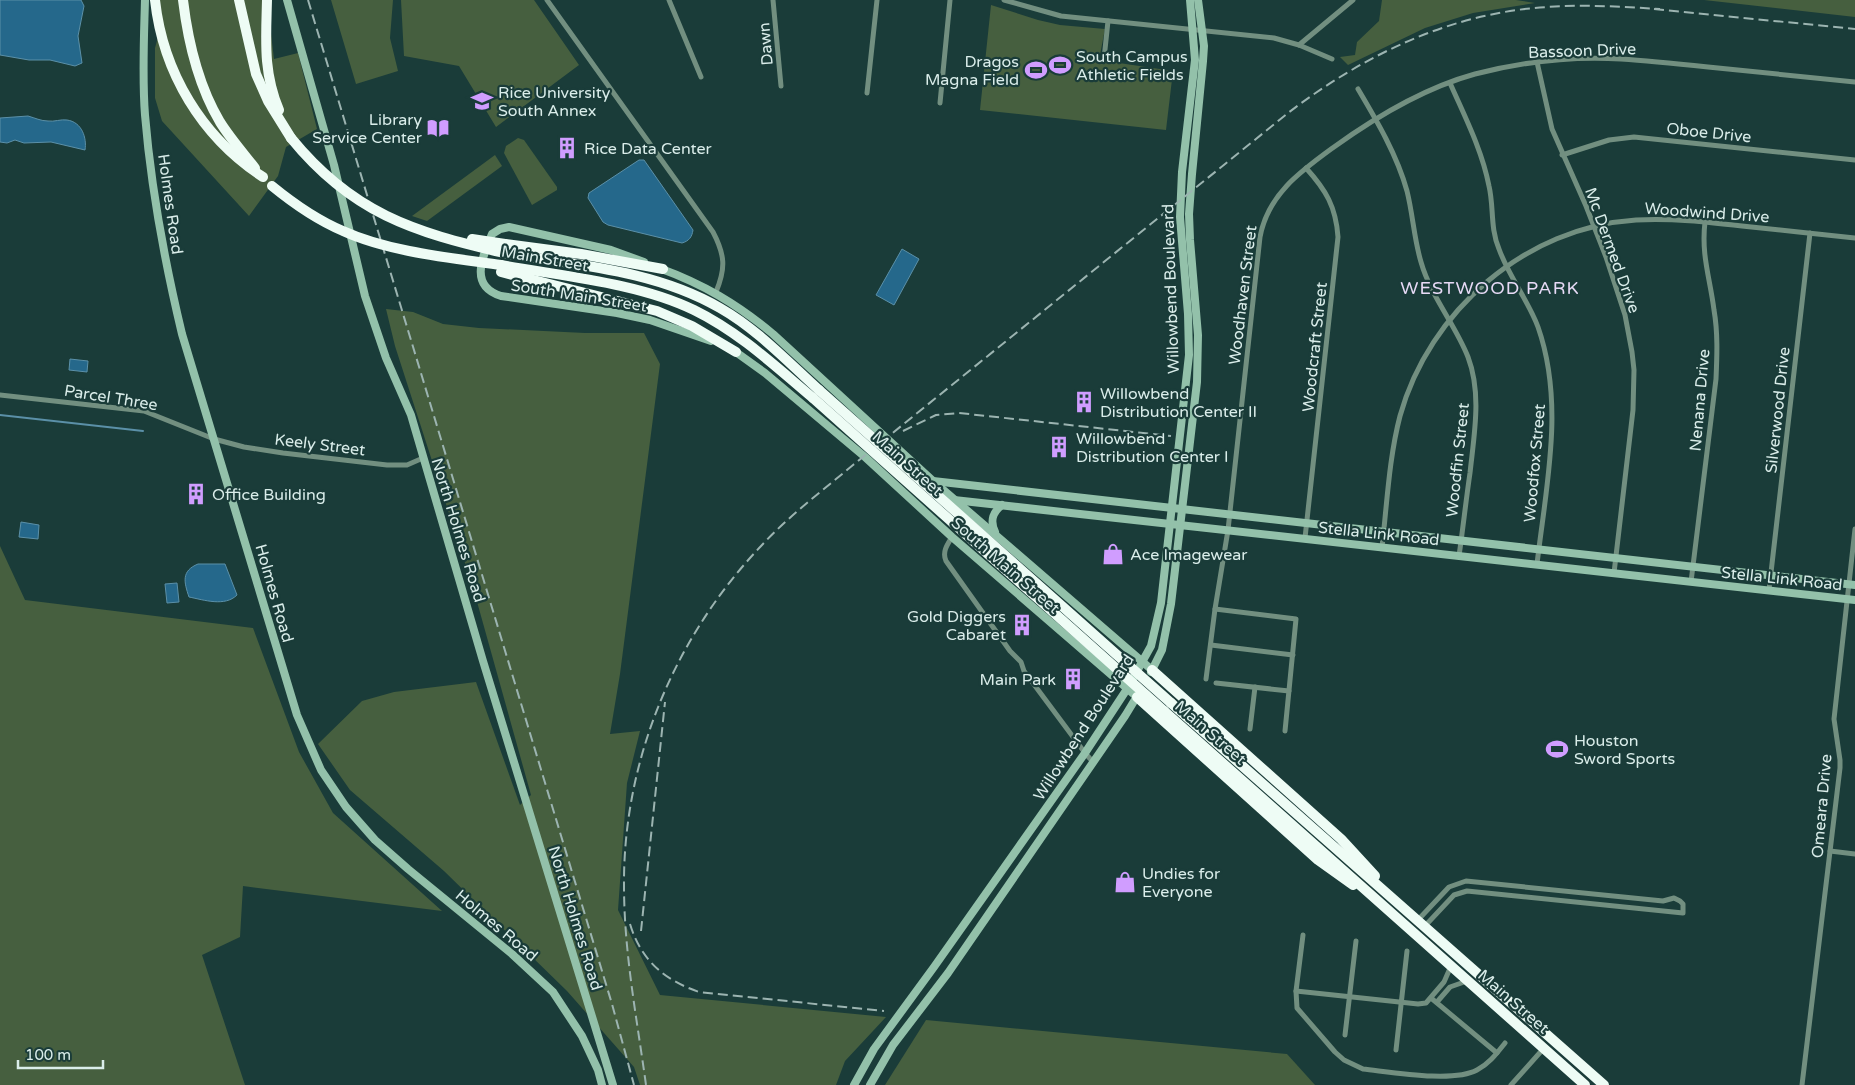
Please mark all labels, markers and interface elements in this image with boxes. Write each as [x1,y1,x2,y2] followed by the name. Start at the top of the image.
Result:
[754,22,778,66] street label: Dawn
[1528,39,1636,63] street label: Bassoon Drive
[1076,47,1188,85] place label: South Campus Athletic Fields
[925,52,1019,90] place label: Dragos Magna Field
[1047,52,1073,78] sports icon: South Campus Athletic Fields
[1023,57,1049,83] sports icon: Dragos Magna Field
[498,83,611,121] place label: Rice University South Annex
[469,88,495,114] school or university icon: Rice University South Annex
[312,110,423,148] place label: Library Service Center
[425,115,451,141] library icon: Library Service Center
[1665,119,1752,147] street label: Oboe Drive
[554,135,580,161] building icon: Rice Data Center
[584,139,713,159] place label: Rice Data Center
[153,153,187,256] street label: Holmes Road
[1580,185,1644,316] street label: Mc Dermed Drive
[1644,199,1770,227] street label: Woodwind Drive
[1158,204,1184,374] street label: Willowbend Boulevard
[1224,224,1261,366] street label: Woodhaven Street
[500,241,590,276] street label: Main Street
[509,275,648,317] street label: South Main Street
[1400,277,1580,299] district label: WESTWOOD PARK
[1298,281,1332,413] street label: Woodcraft Street
[1761,346,1795,474] street label: Silverwood Drive
[1686,348,1714,452] street label: Nenana Drive
[63,381,159,415] street label: Parcel Three
[1100,384,1257,422] place label: Willowbend Distribution Center II
[1071,389,1097,415] building icon: Willowbend Distribution Center II
[1442,402,1474,518] street label: Woodfin Street
[1520,403,1550,523] street label: Woodfox Street
[868,427,947,501] street label: Main Street
[1076,429,1229,467] place label: Willowbend Distribution Center I
[273,430,366,460] street label: Keely Street
[1046,434,1072,460] building icon: Willowbend Distribution Center I
[427,456,490,605] street label: North Holmes Road
[183,481,209,507] building icon: Office Building
[212,485,326,505] place label: Office Building
[947,513,1064,618] street label: South Main Street
[1317,518,1440,550] street label: Stella Link Road
[1100,541,1126,567] shop icon: Ace Imagewear
[250,542,298,645] street label: Holmes Road
[1130,545,1248,565] place label: Ace Imagewear
[1720,563,1843,595] street label: Stella Link Road
[907,607,1006,645] place label: Gold Diggers Cabaret
[1009,612,1035,638] building icon: Gold Diggers Cabaret
[1029,651,1139,804] street label: Willowbend Boulevard
[1060,666,1086,692] building icon: Main Park
[979,670,1056,690] place label: Main Park
[1171,696,1250,769] street label: Main Street
[1574,731,1675,769] place label: Houston Sword Sports
[1544,736,1570,762] sports icon: Houston Sword Sports
[1807,753,1837,859] street label: Omeara Drive
[544,844,607,993] street label: North Holmes Road
[1142,864,1221,902] place label: Undies for Everyone
[1112,869,1138,895] shop icon: Undies for Everyone
[451,886,542,966] street label: Holmes Road
[1474,965,1553,1038] street label: Main Street
[18,1038,102,1070] scale bar
[25,1046,71,1064] text: 100 m

